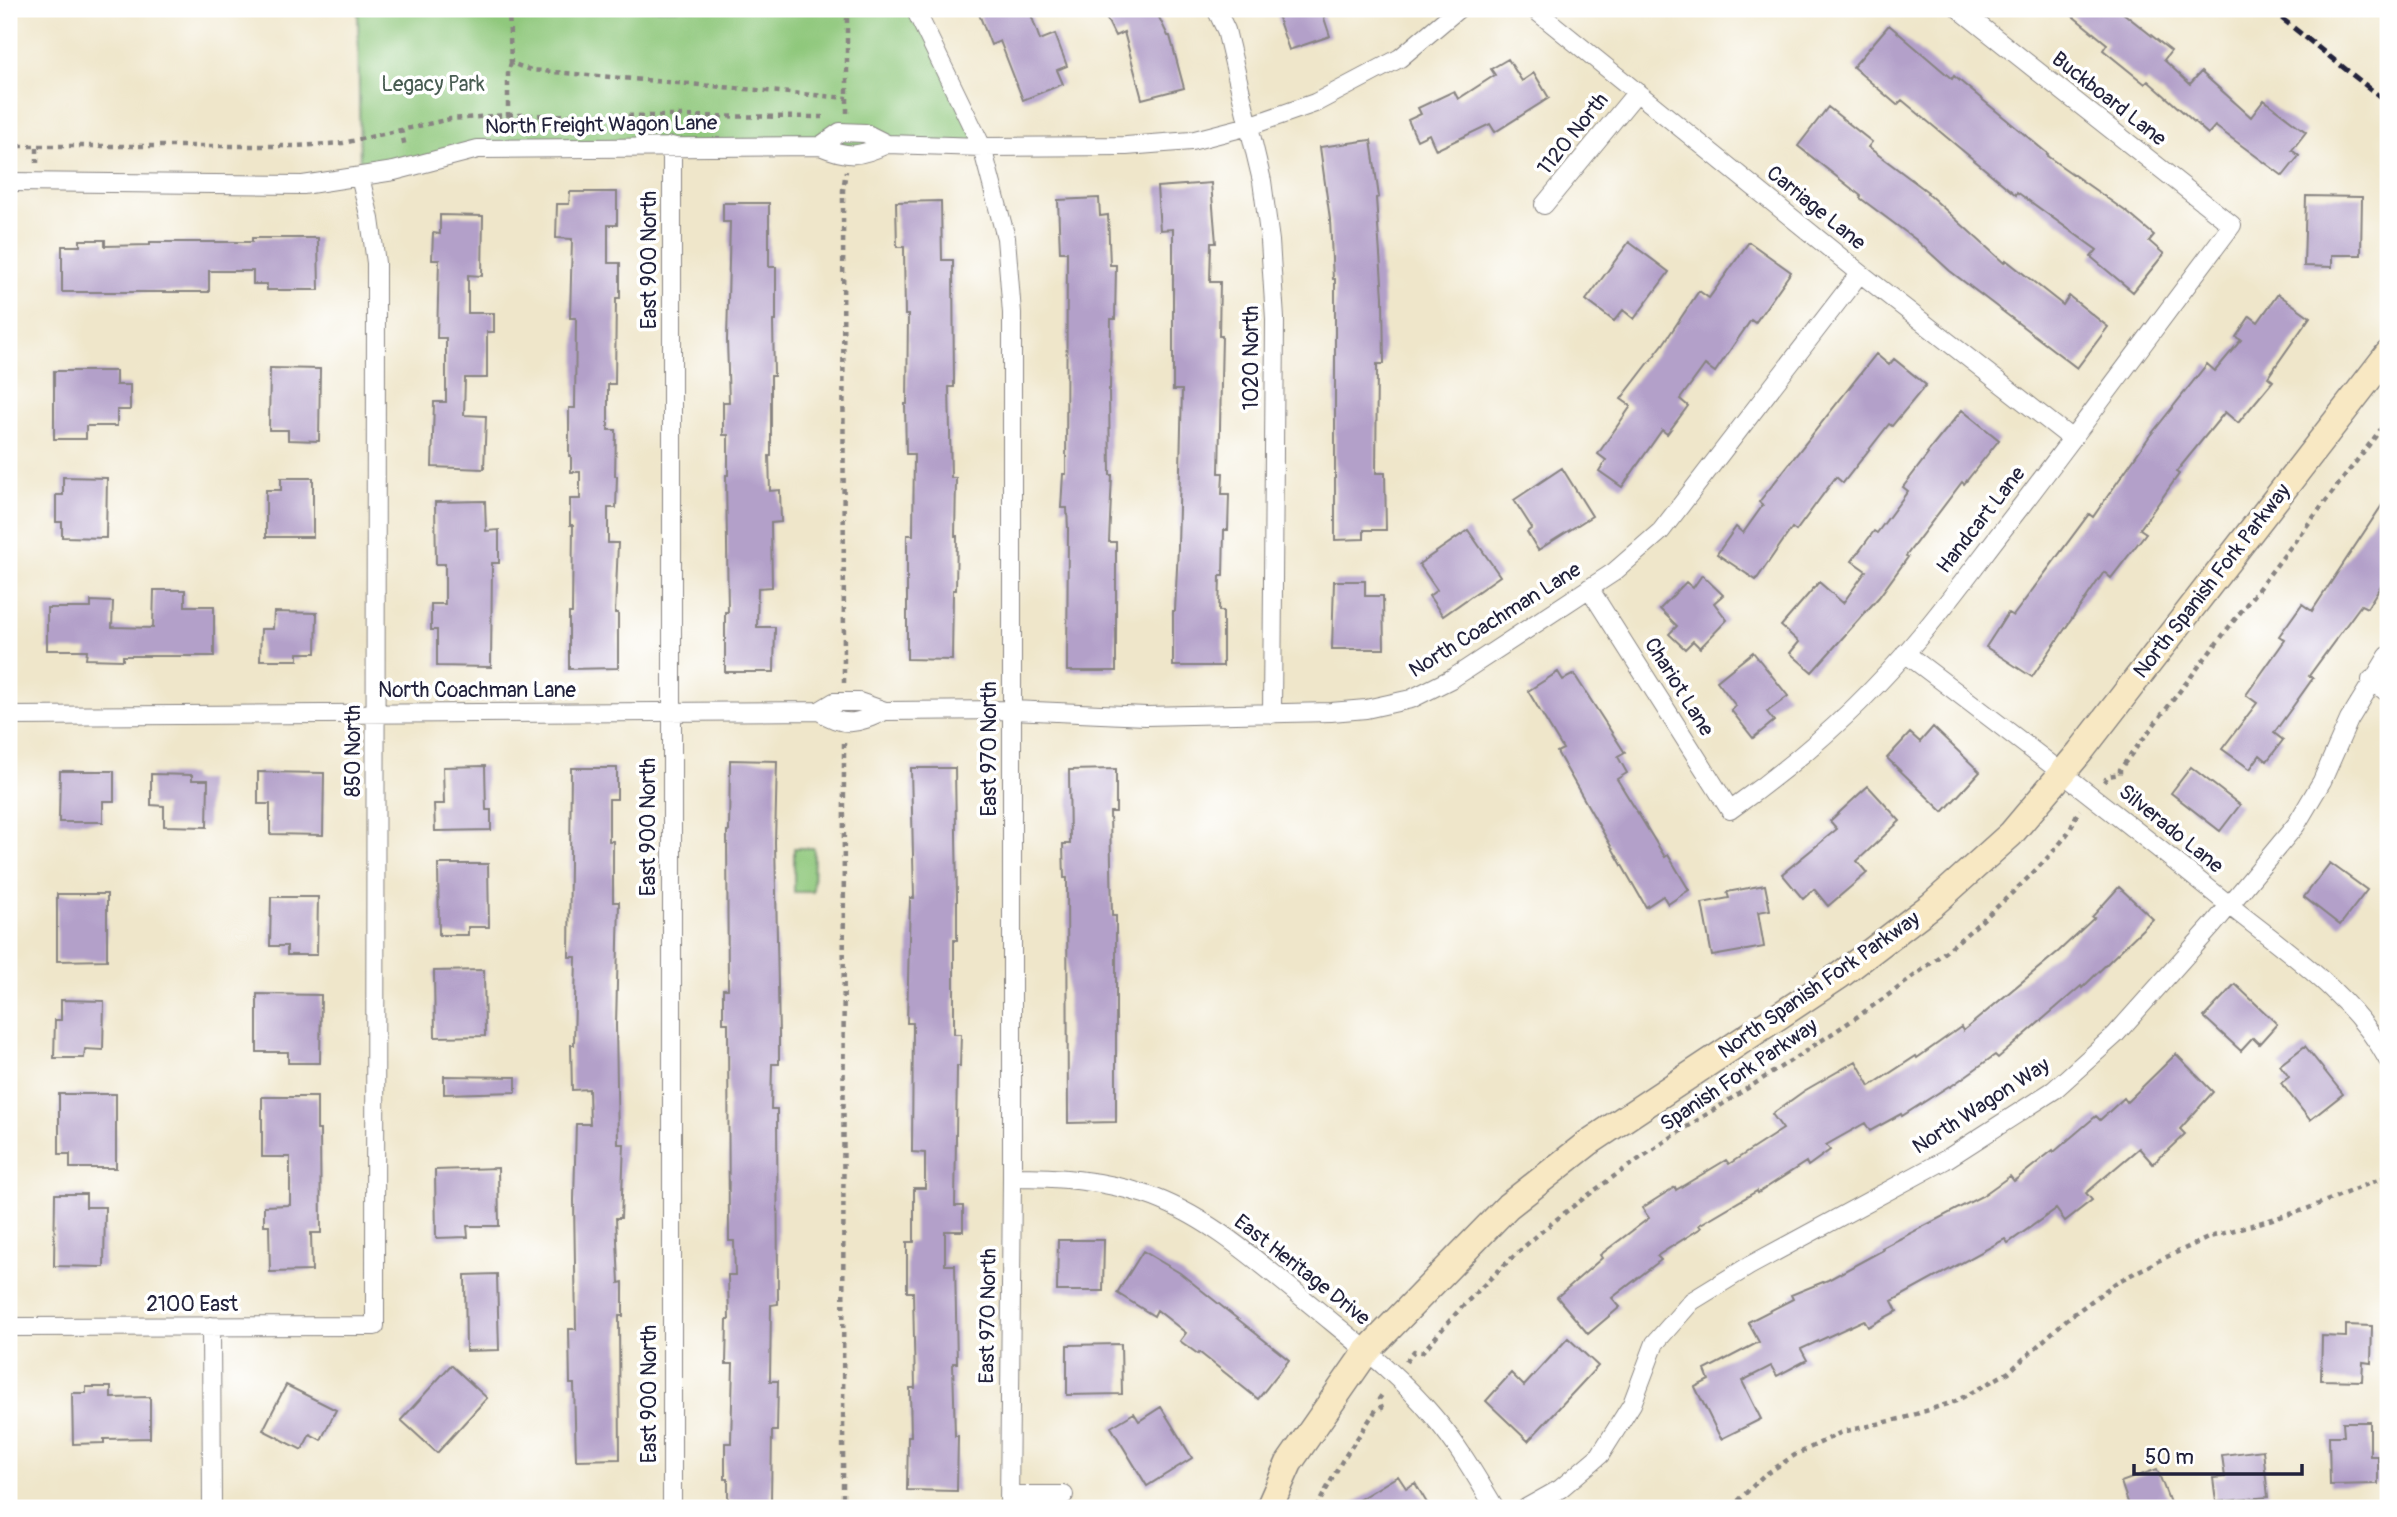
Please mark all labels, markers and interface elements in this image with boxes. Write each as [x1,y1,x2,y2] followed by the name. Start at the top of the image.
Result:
[2046,46,2172,153] street label: Buckboard Lane
[381,71,485,98] park label: Legacy Park
[1532,87,1614,181] street label: 1120 North
[485,109,718,141] street label: North Freight Wagon Lane
[1761,160,1872,257] street label: Carriage Lane
[636,191,663,329] street label: East 900 North
[1238,306,1265,410] street label: 1020 North
[1931,460,2032,579] street label: Handcart Lane
[2128,478,2297,684] street label: North Spanish Fork Parkway
[1404,556,1587,684] street label: North Coachman Lane
[1638,633,1720,742] street label: Chariot Lane
[378,677,577,704] street label: North Coachman Lane
[976,681,1003,817] street label: East 970 North
[340,705,367,797] street label: 850 North
[635,758,662,896] street label: East 900 North
[2113,779,2229,880] street label: Silverado Lane
[1713,905,1925,1065] street label: North Spanish Fork Parkway
[1655,1012,1823,1138] street label: Spanish Fork Parkway
[1907,1052,2055,1160] street label: North Wagon Way
[1228,1208,1376,1332] street label: East Heritage Drive
[973,1248,1003,1384] street label: East 970 North
[146,1291,238,1318] street label: 2100 East
[636,1325,663,1463] street label: East 900 North
[2134,1433,2302,1477] scale bar
[2145,1444,2194,1471] text: 50 m

